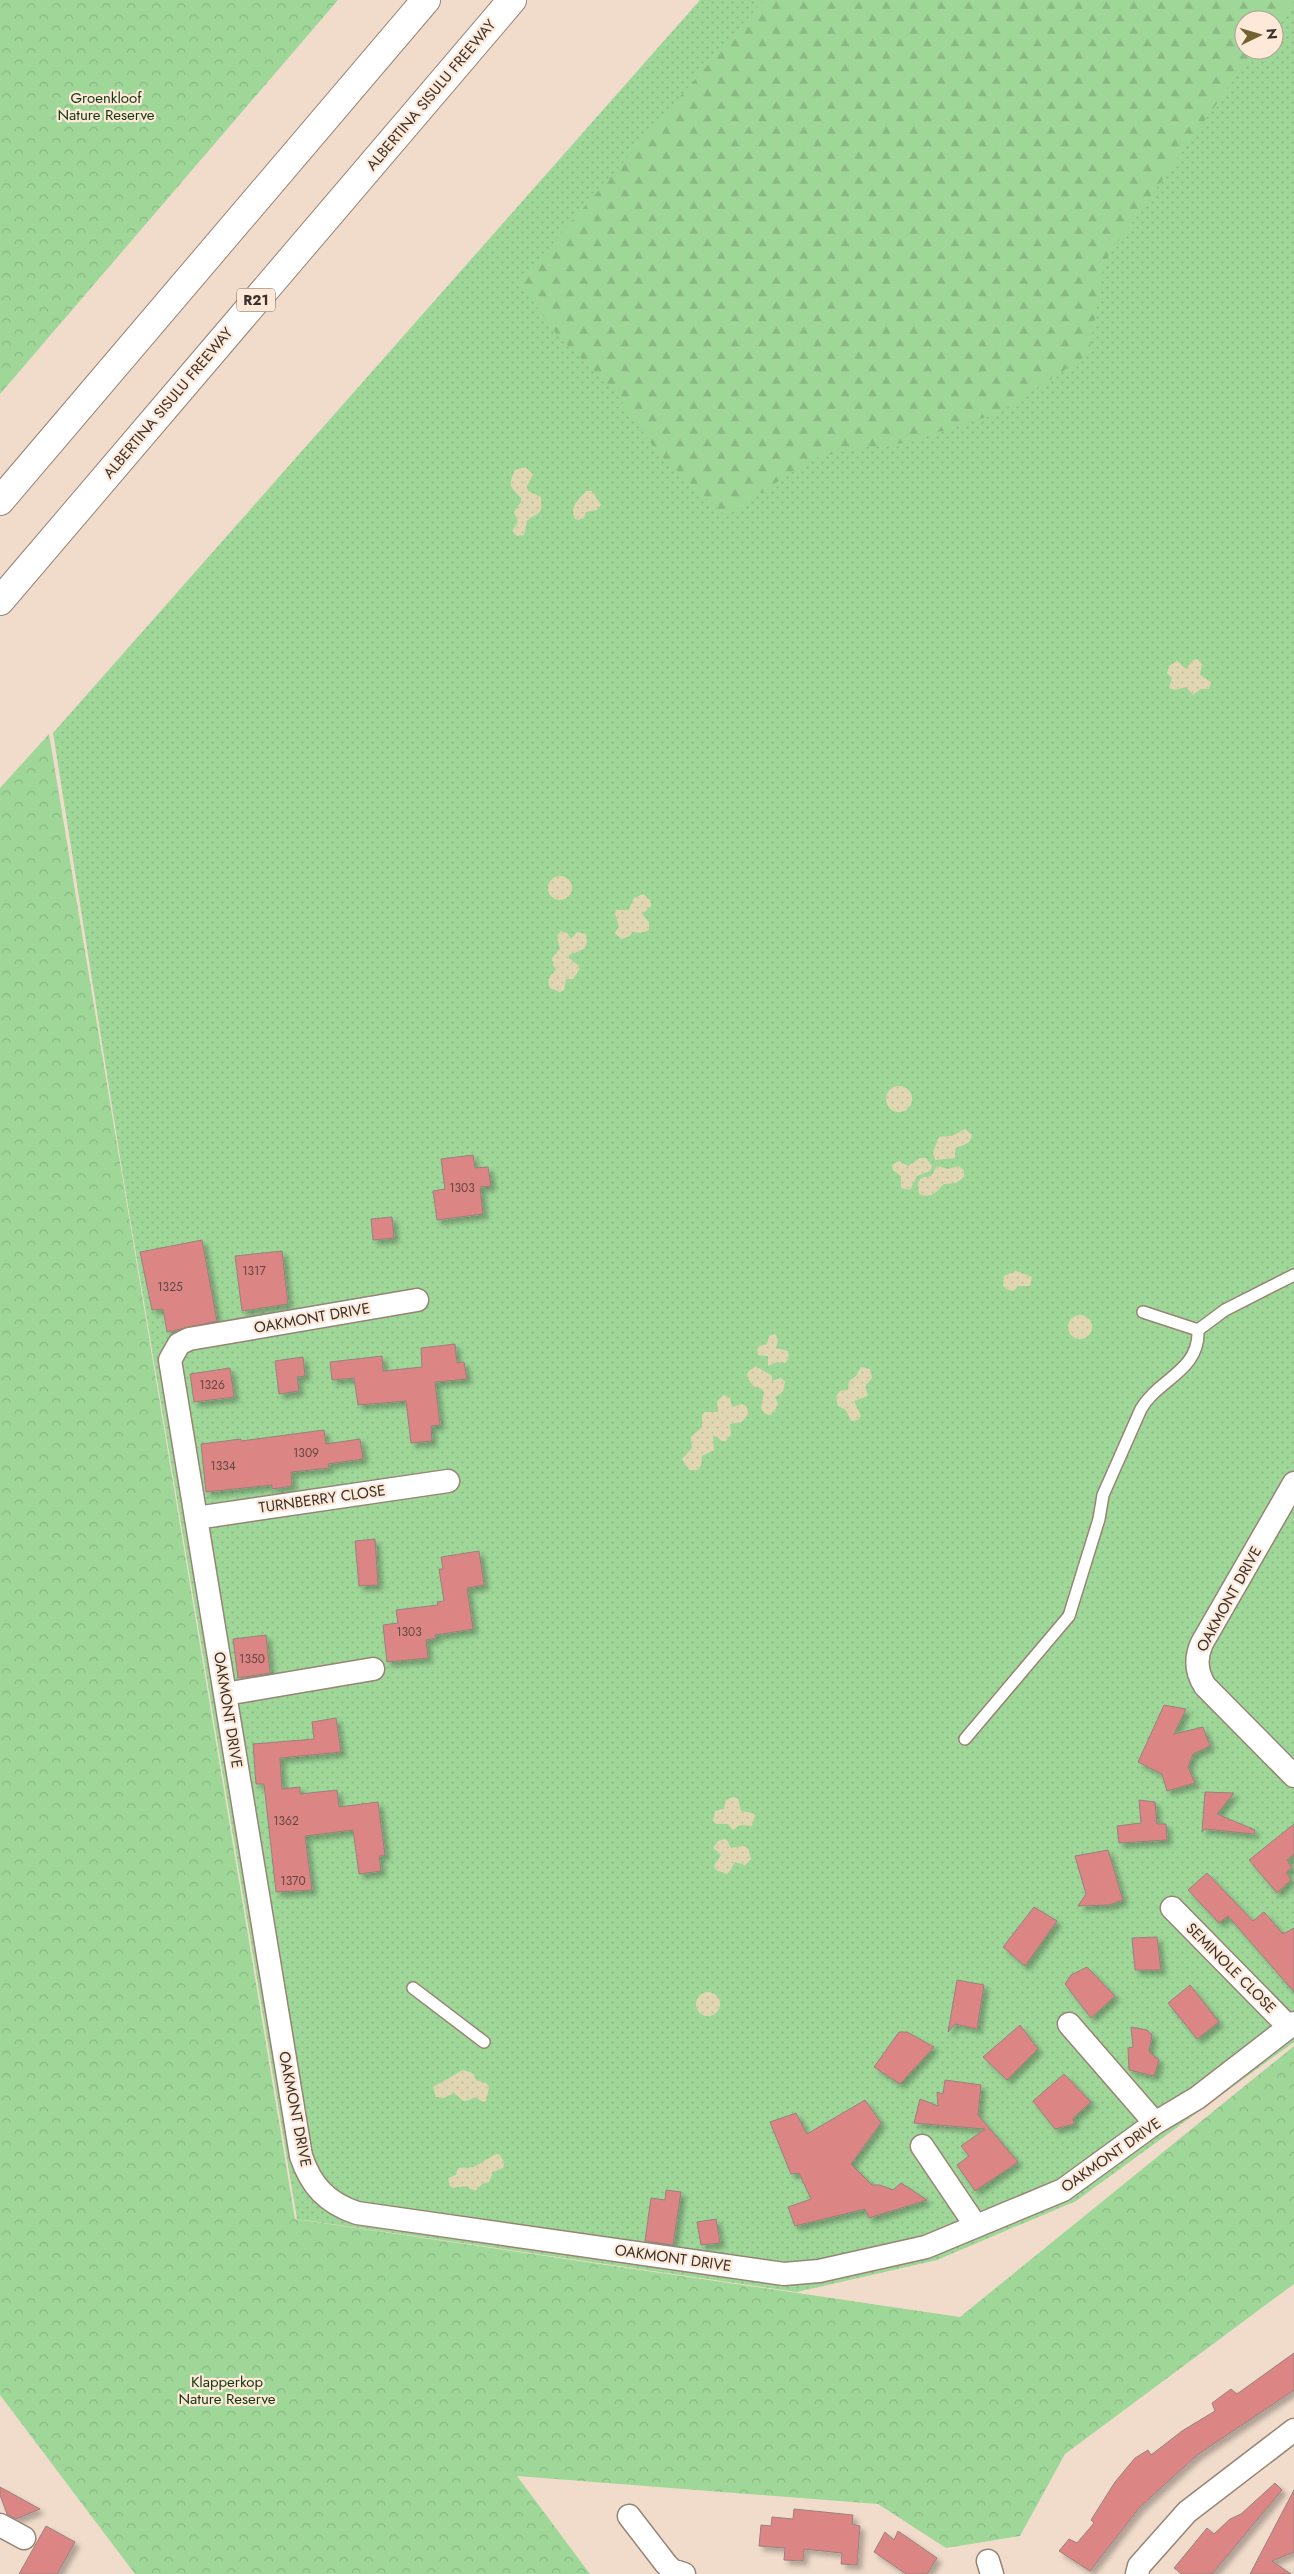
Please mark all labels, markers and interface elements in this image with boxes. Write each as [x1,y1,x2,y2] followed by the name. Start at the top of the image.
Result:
[1234,10,1284,60] north arrow
[361,14,501,175] street label: ALBERTINA SISULU FREEWAY
[1262,27,1282,40] text: N
[57,87,155,126] park label: Groenkloof Nature Reserve
[237,288,275,312] road number: R21
[98,322,238,483] street label: ALBERTINA SISULU FREEWAY
[449,1179,475,1197] house number: 1303
[242,1262,267,1280] house number: 1317
[157,1278,183,1296] house number: 1325
[252,1297,372,1339] street label: OAKMONT DRIVE
[199,1376,225,1394] house number: 1326
[293,1444,319,1462] house number: 1309
[210,1457,236,1475] house number: 1334
[257,1479,387,1519] street label: TURNBERRY CLOSE
[1191,1542,1267,1656] street label: OAKMONT DRIVE
[396,1623,422,1641] house number: 1303
[208,1650,248,1770] street label: OAKMONT DRIVE
[239,1650,265,1668] house number: 1350
[273,1812,299,1830] house number: 1362
[280,1872,306,1890] house number: 1370
[1181,1918,1281,2018] street label: SEMINOLE CLOSE
[273,2049,317,2169] street label: OAKMONT DRIVE
[1057,2112,1165,2198] street label: OAKMONT DRIVE
[613,2239,733,2277] street label: OAKMONT DRIVE
[178,2371,276,2410] park label: Klapperkop Nature Reserve

